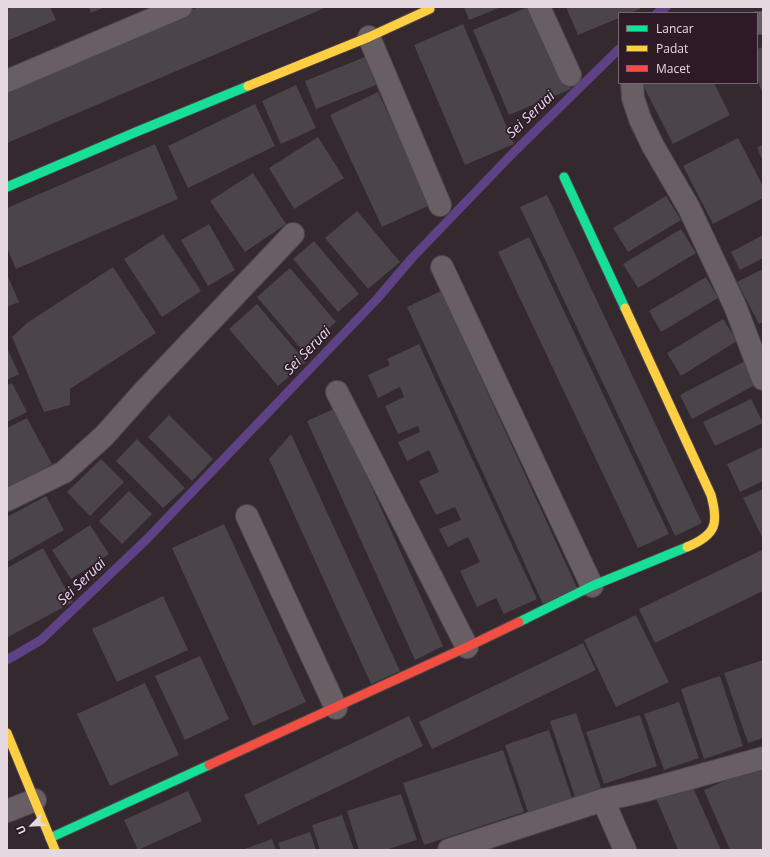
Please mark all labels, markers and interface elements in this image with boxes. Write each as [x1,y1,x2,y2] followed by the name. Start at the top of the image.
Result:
[618,12,758,84] legend
[656,20,694,37] text: Lancar
[656,40,688,57] text: Padat
[656,60,690,77] text: Macet
[503,88,559,142] water label: Sei Seruai
[281,323,335,379] water label: Sei Seruai
[54,555,110,609] water label: Sei Seruai
[12,805,52,845] north arrow
[12,823,29,837] text: U

